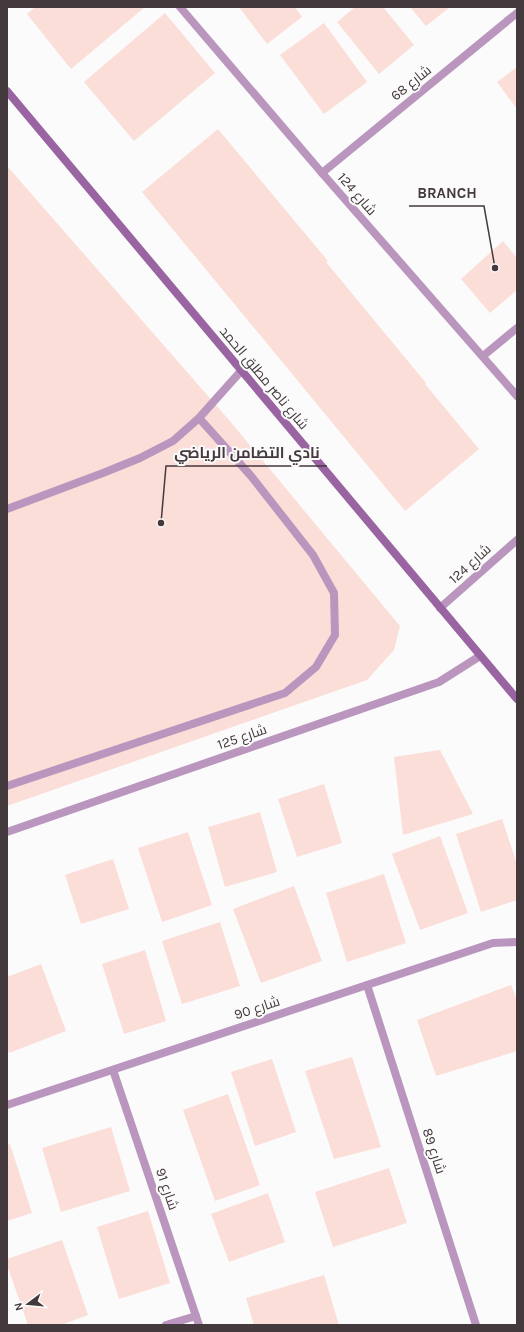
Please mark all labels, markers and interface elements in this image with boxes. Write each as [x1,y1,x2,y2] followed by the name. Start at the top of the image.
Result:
[387,62,435,104] street label: شارع 68
[334,169,380,219] street label: شارع 124
[409,179,484,206] callout: BRANCH
[417,184,477,202] text: BRANCH
[216,323,312,433] street label: شارع ناصر مطلق الحمد
[166,439,327,466] callout: نادي التضامن الرياضي
[174,444,320,465] text: نادي التضامن الرياضي
[445,541,495,587] street label: شارع 124
[215,721,269,753] street label: شارع 125
[232,993,282,1023] street label: شارع 90
[419,1126,449,1176] street label: شارع 89
[152,1166,182,1212] street label: شارع 91
[8,1284,48,1324] north arrow
[12,1301,26,1312] text: N

